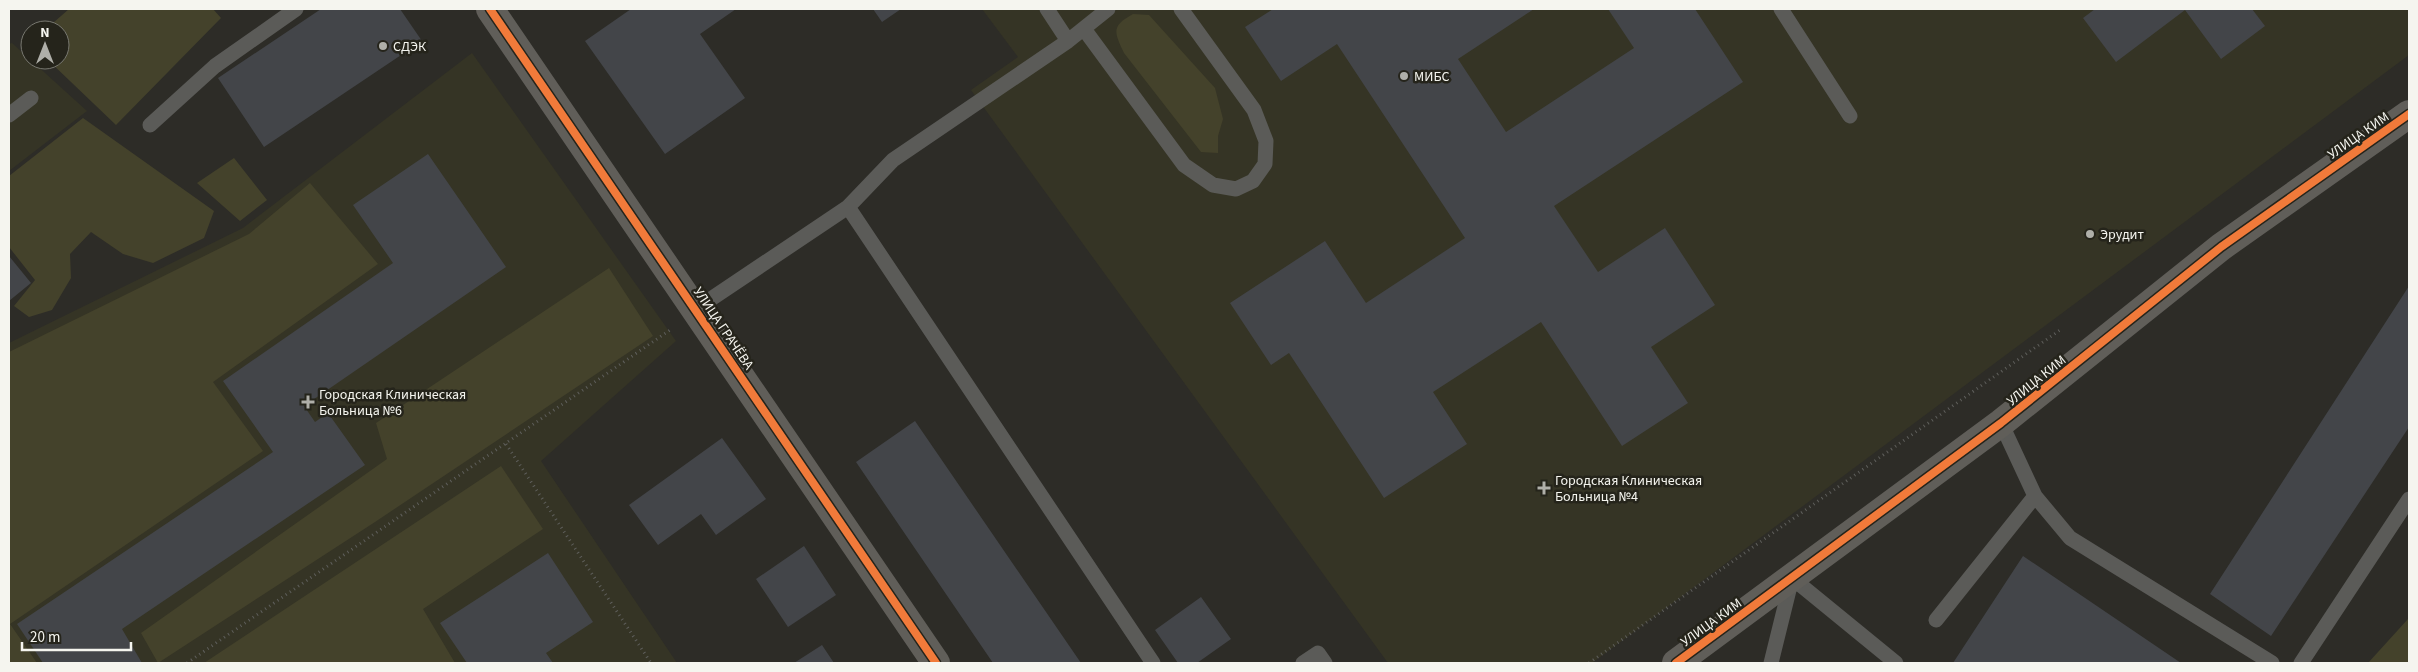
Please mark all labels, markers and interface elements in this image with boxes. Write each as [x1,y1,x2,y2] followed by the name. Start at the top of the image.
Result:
[20,20,70,70] north arrow
[40,23,50,43] text: N
[393,37,427,57] place label: СДЭК
[377,40,389,52] marker: СДЭК
[1414,67,1450,87] place label: МИБС
[1398,70,1410,82] marker: МИБС
[2324,107,2393,164] street label: УЛИЦА КИМ
[2100,225,2145,245] place label: Эрудит
[2084,228,2096,240] marker: Эрудит
[688,283,759,374] street label: УЛИЦА ГРАЧЁВА
[2003,351,2071,411] street label: УЛИЦА КИМ
[319,385,466,421] place label: Городская Клиническая Больница №6
[301,395,315,409] marker: Городская Клиническая Больница №6
[1555,471,1702,507] place label: Городская Клиническая Больница №4
[1537,481,1551,495] marker: Городская Клиническая Больница №4
[1677,594,1746,652] street label: УЛИЦА КИМ
[22,620,131,652] scale bar
[30,627,60,648] text: 20 m

